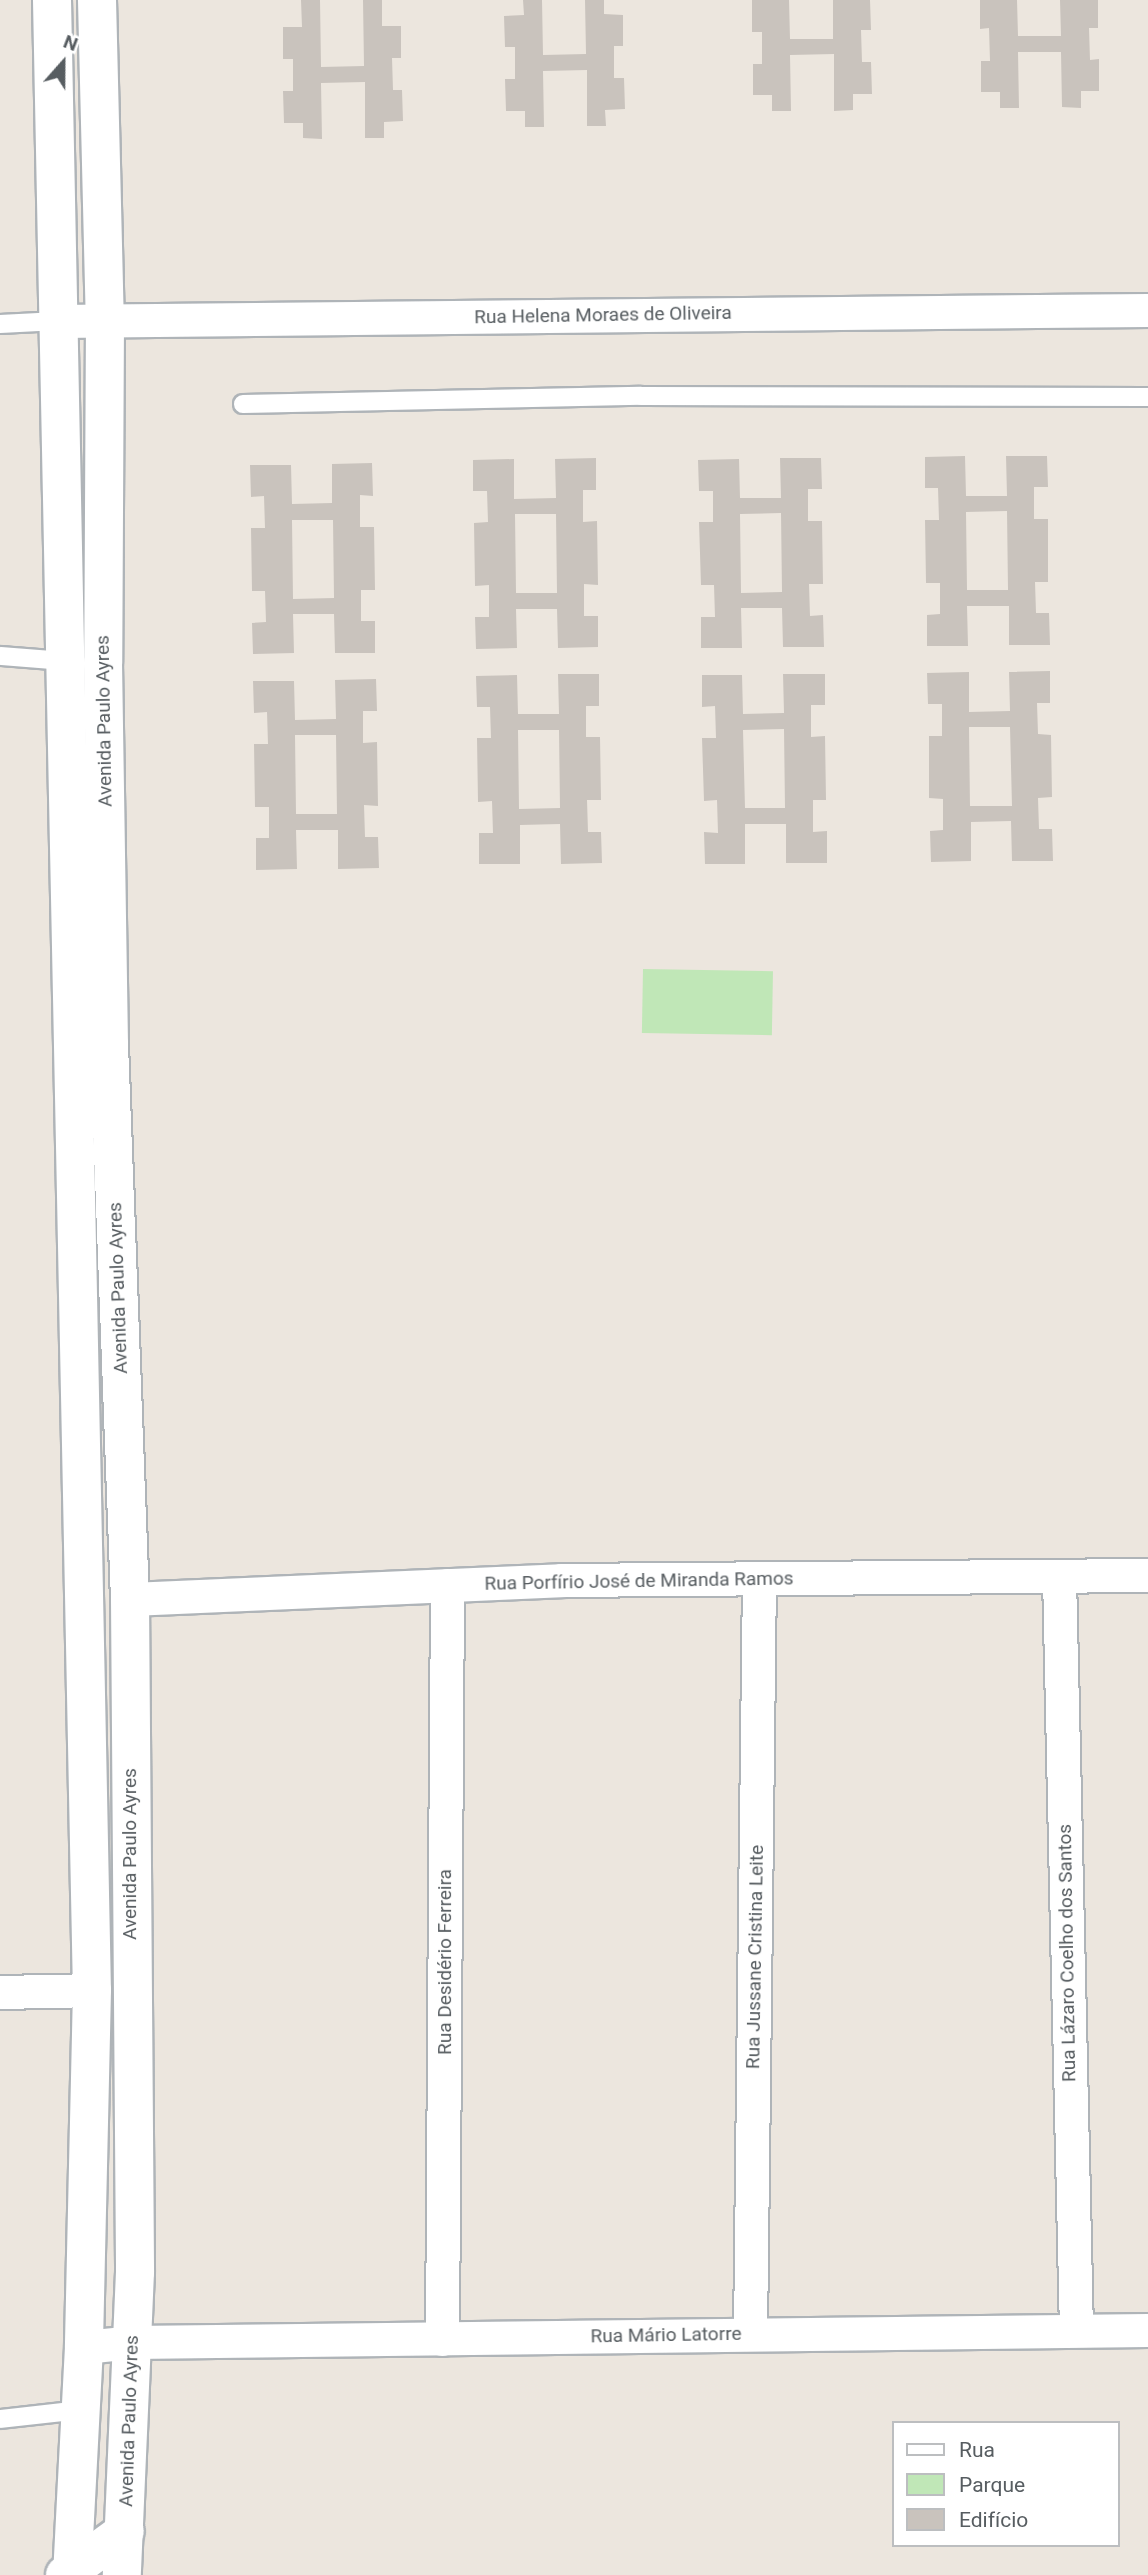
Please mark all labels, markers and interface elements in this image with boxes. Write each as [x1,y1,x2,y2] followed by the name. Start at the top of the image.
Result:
[28,28,98,98] north arrow
[60,30,81,56] text: N
[474,301,732,329] street label: Rua Helena Moraes de Oliveira
[91,635,117,807] street label: Avenida Paulo Ayres
[104,1202,132,1374] street label: Avenida Paulo Ayres
[484,1567,794,1595] street label: Rua Porfírio José de Miranda Ramos
[119,1768,141,1940] street label: Avenida Paulo Ayres
[1053,1824,1081,2082] street label: Rua Lázaro Coelho dos Santos
[742,1845,768,2069] street label: Rua Jussane Cristina Leite
[434,1869,456,2055] street label: Rua Desidério Ferreira
[590,2322,742,2348] street label: Rua Mário Latorre
[115,2335,143,2507] street label: Avenida Paulo Ayres
[892,2421,1120,2547] legend
[959,2438,995,2462] text: Rua
[959,2473,1025,2497] text: Parque
[959,2508,1028,2532] text: Edifício

